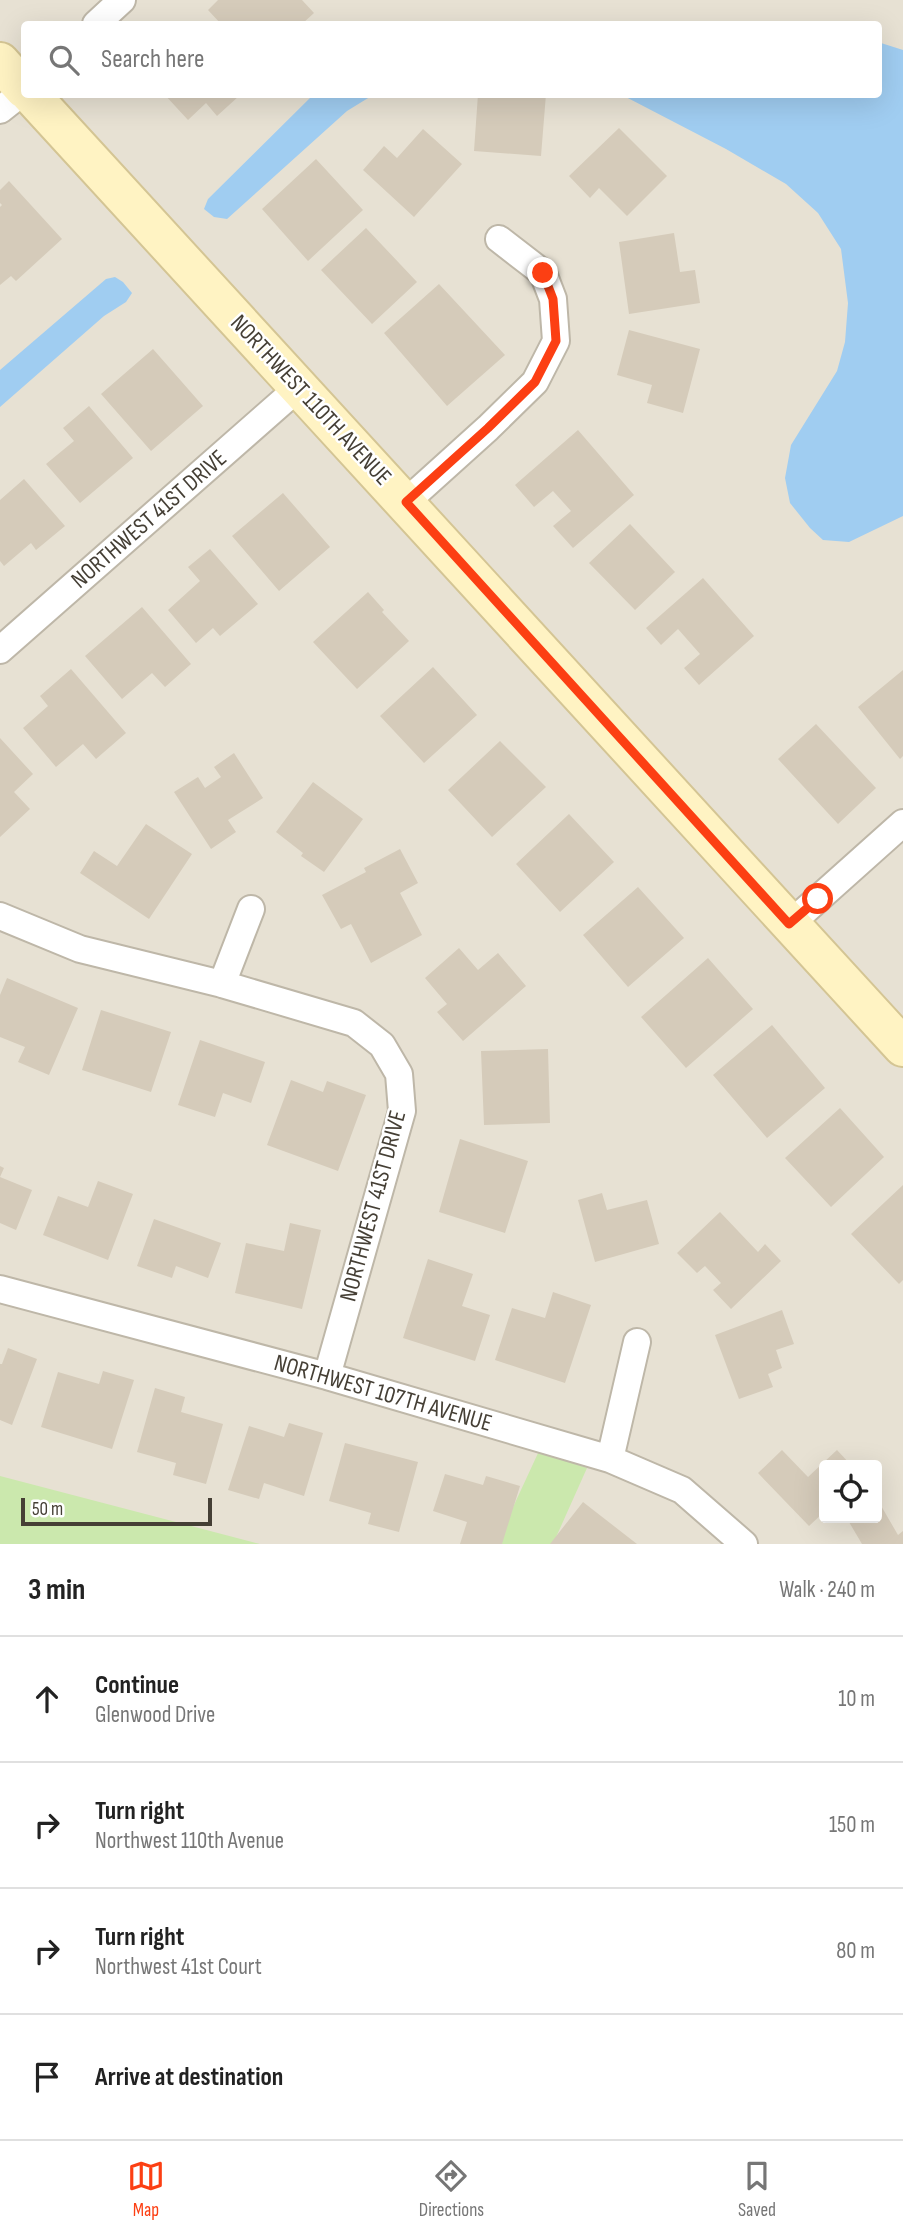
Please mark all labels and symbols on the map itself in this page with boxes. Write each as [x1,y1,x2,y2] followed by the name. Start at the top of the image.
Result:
[527,257,558,288] route end
[224,309,398,491] street label: NORTHWEST 110TH AVENUE
[65,444,233,594] street label: NORTHWEST 41ST DRIVE
[802,883,833,914] route start
[334,1107,412,1305] street label: NORTHWEST 41ST DRIVE
[271,1348,495,1438] street label: NORTHWEST 107TH AVENUE
[21,1495,212,1527] scale bar

